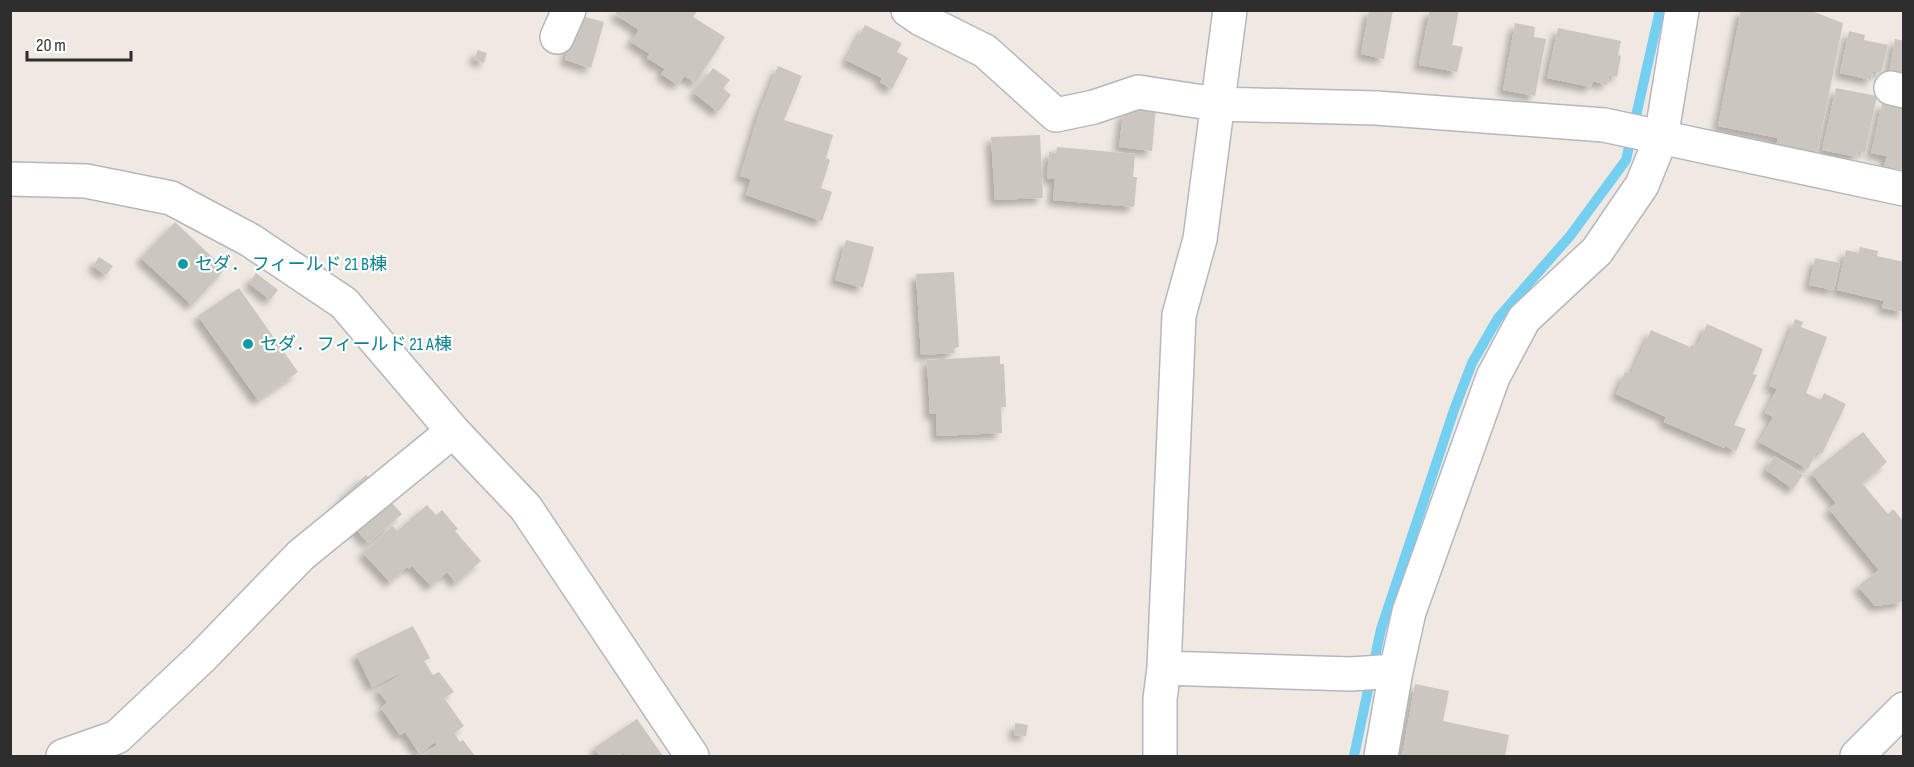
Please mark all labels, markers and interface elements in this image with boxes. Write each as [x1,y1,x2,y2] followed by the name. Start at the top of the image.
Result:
[27,24,130,62] scale bar
[36,35,66,56] text: 20 m
[195,254,387,275] place label: セダ． フィールド 21 B棟
[176,257,190,271] marker: セダ． フィールド 21 B棟
[260,334,452,355] place label: セダ． フィールド 21 A棟
[241,337,255,351] marker: セダ． フィールド 21 A棟

